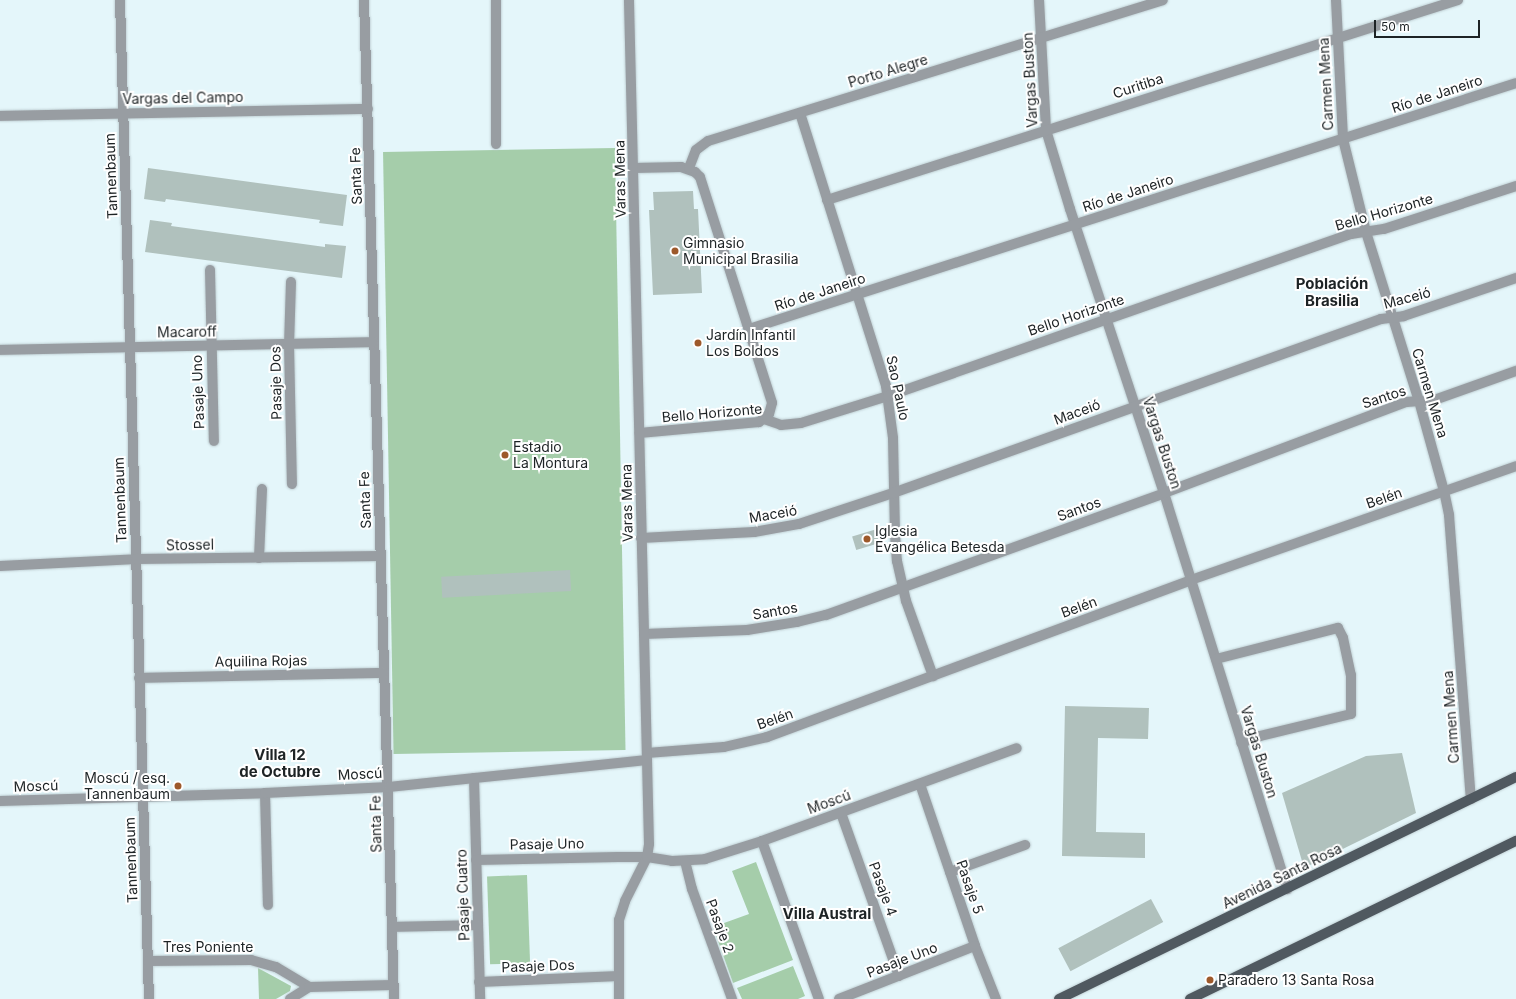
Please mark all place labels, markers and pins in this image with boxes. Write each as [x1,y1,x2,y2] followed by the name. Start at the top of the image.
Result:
[683,235,799,268] place label: Gimnasio Municipal Brasilia
[670,246,680,256] marker: Gimnasio Municipal Brasilia
[706,327,796,360] place label: Jardín Infantil Los Boldos
[693,338,703,348] marker: Jardín Infantil Los Boldos
[513,439,588,472] place label: Estadio La Montura
[500,450,510,460] marker: Estadio La Montura
[875,523,1005,556] place label: Iglesia Evangélica Betesda
[862,534,872,544] marker: Iglesia Evangélica Betesda
[84,770,170,802] place label: Moscú / esq. Tannenbaum
[173,781,183,791] marker: Moscú / esq. Tannenbaum
[1218,972,1374,988] place label: Paradero 13 Santa Rosa
[1205,975,1215,985] marker: Paradero 13 Santa Rosa

